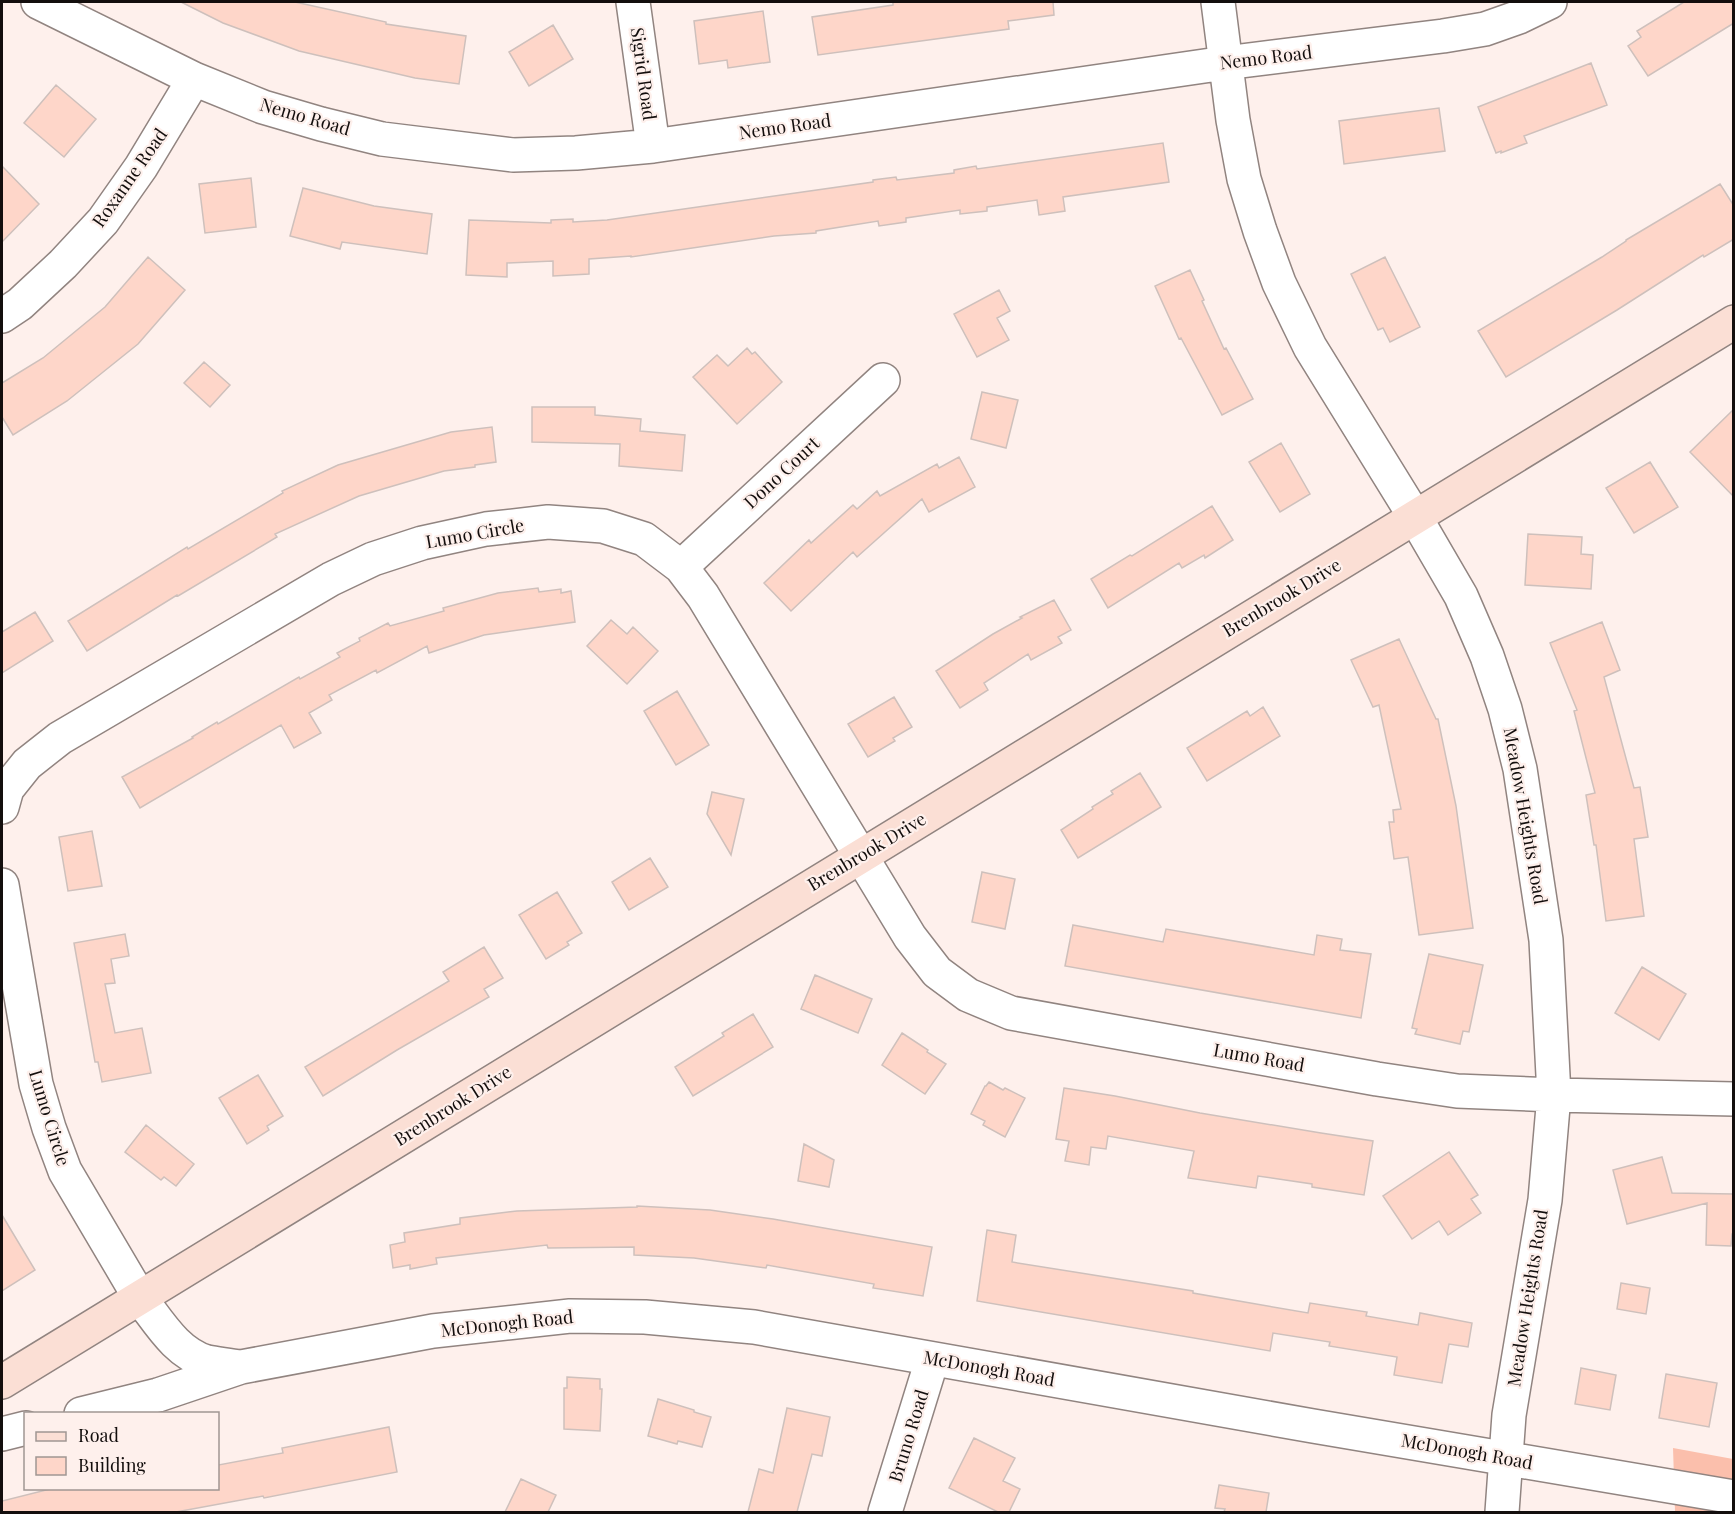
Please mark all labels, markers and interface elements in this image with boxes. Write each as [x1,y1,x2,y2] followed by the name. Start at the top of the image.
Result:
[626,26,662,122] street label: Sigrid Road
[1218,39,1314,75] street label: Nemo Road
[257,92,354,141] street label: Nemo Road
[737,108,833,144] street label: Nemo Road
[86,123,172,232] street label: Roxanne Road
[738,431,825,513] street label: Dono Court
[424,513,526,553] street label: Lumo Circle
[1218,552,1345,642] street label: Brenbrook Drive
[1499,726,1553,907] street label: Meadow Heights Road
[803,806,930,896] street label: Brenbrook Drive
[1212,1037,1307,1077] street label: Lumo Road
[389,1059,516,1151] street label: Brenbrook Drive
[24,1067,76,1169] street label: Lumo Circle
[1501,1207,1553,1388] street label: Meadow Heights Road
[439,1304,575,1342] street label: McDonogh Road
[922,1345,1057,1391] street label: McDonogh Road
[883,1386,934,1485] street label: Bruno Road
[24,1412,219,1490] legend
[78,1423,119,1447] text: Road
[1400,1428,1535,1474] street label: McDonogh Road
[78,1453,146,1477] text: Building

